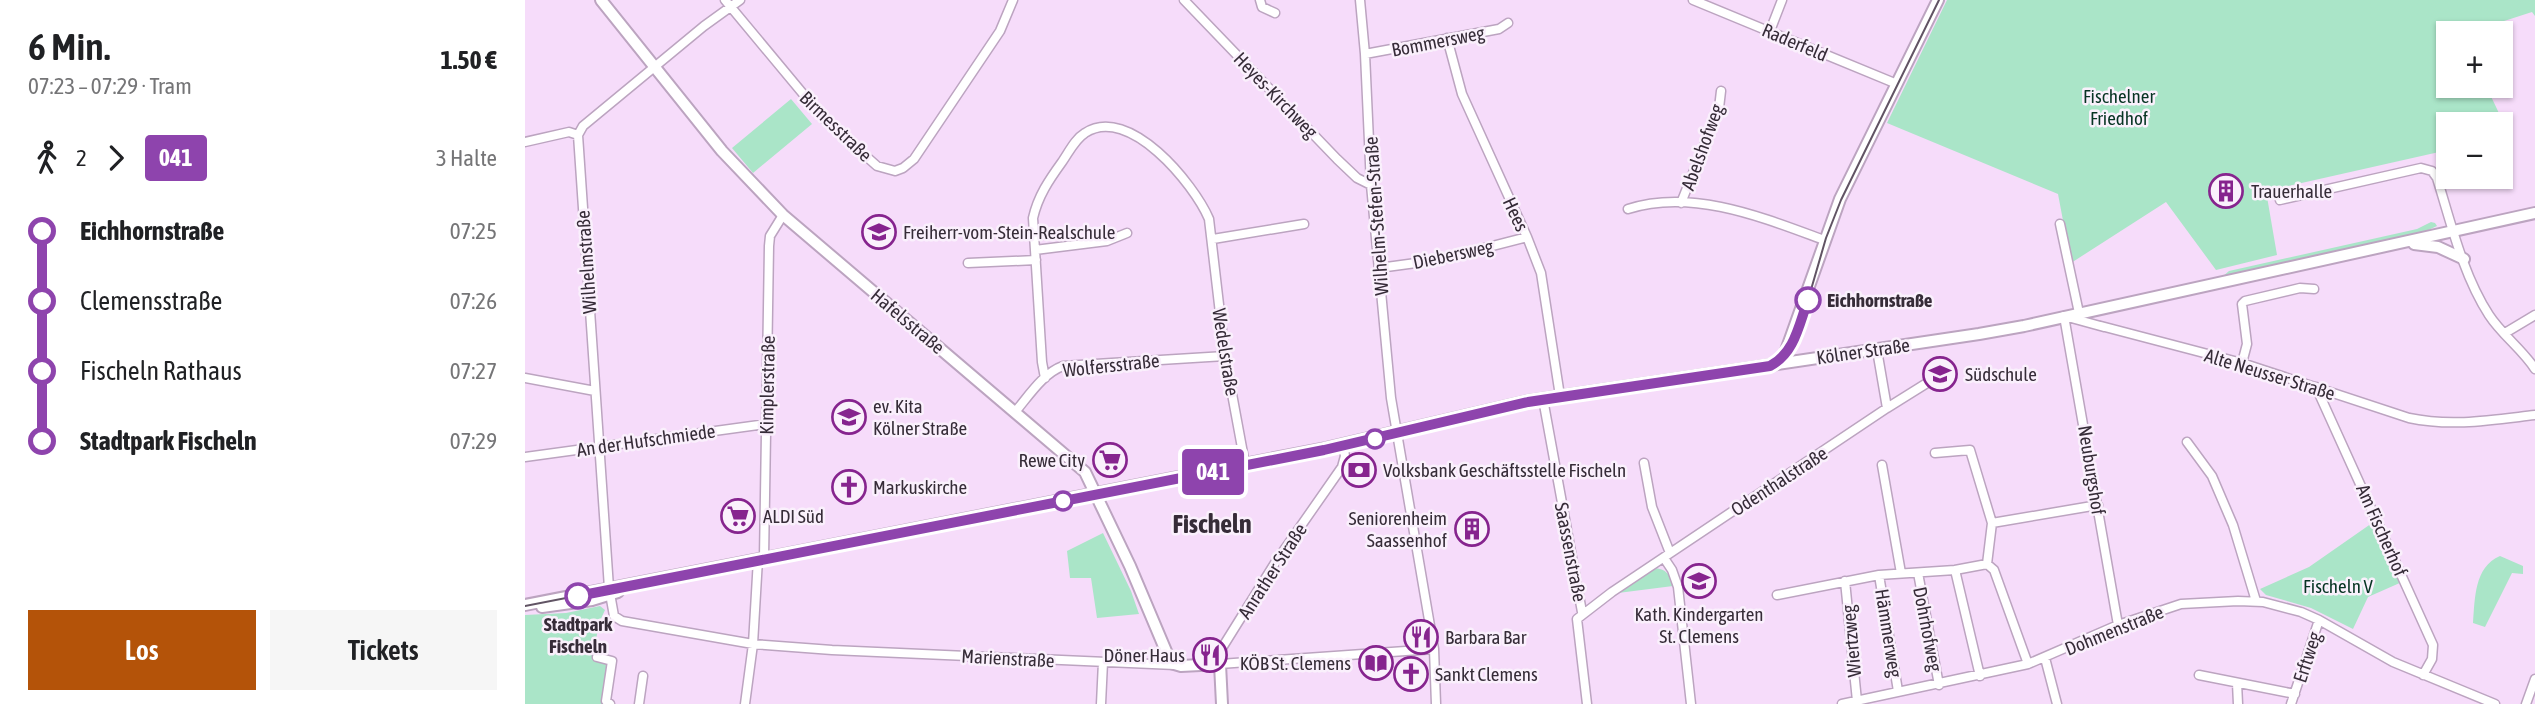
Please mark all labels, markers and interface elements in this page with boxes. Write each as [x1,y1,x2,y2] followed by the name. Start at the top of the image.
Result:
[1759,18,1831,66] street label: Raderfeld
[1390,21,1487,61] street label: Bommersweg
[2436,21,2513,189] map controls
[2436,21,2513,98] button: +
[28,25,110,68] text: 6 Min.
[440,45,497,75] text: 1.50 €
[1230,48,1323,143] street label: Heyes-Kirchweg
[28,73,192,99] text: 07:23 – 07:29 · Tram
[2083,85,2155,129] park label: Fischelner Friedhof
[795,86,877,166] street label: Birmesstraße
[1676,100,1728,193] street label: Abelshofweg
[2436,112,2513,189] button: −
[1359,136,1393,296] street label: Wilhelm-Stefen-Straße
[28,139,66,177] icon: walk
[97,139,135,177] icon: forward
[159,144,193,171] text: 041
[76,145,87,171] text: 2
[436,145,497,171] text: 3 Halte
[2207,172,2245,210] building icon: Trauerhalle
[2251,180,2332,202] place label: Trauerhalle
[1499,194,1533,235] street label: Hees
[571,210,601,314] street label: Wilhelmstraße
[860,213,898,251] school or university icon: Freiherr-vom-Stein-Realschule
[80,216,224,246] text: Eichhornstraße
[450,218,497,244] text: 07:25
[903,221,1116,243] place label: Freiherr-vom-Stein-Realschule
[1411,235,1496,273] street label: Diebersweg
[867,284,949,358] street label: Hafelsstraße
[80,286,222,316] text: Clemensstraße
[1795,287,1821,313] marker: Eichhornstraße
[450,288,497,314] text: 07:26
[1827,289,1933,311] place label: Eichhornstraße
[1208,307,1244,397] street label: Wedelstraße
[1815,334,1911,368] street label: Kölner Straße
[755,335,779,435] street label: Kimplerstraße
[2202,344,2338,404] street label: Alte Neusser Straße
[1062,349,1160,381] street label: Wolfersstraße
[1921,355,1959,393] school or university icon: Südschule
[80,356,242,386] text: Fischeln Rathaus
[450,358,497,384] text: 07:27
[1965,363,2037,385] place label: Südschule
[873,395,967,439] place label: ev. Kita Kölner Straße
[830,398,868,436] school or university icon: ev. Kita Kölner Straße
[575,419,717,461] street label: An der Hufschmiede
[2074,424,2110,516] street label: Neuburgshof
[80,426,257,456] text: Stadtpark Fischeln
[450,428,497,454] text: 07:29
[1365,429,1385,449] unlabelled marker
[1091,441,1129,479] supermarket icon: Rewe City
[1727,442,1831,520] street label: Odenthalstraße
[1018,449,1085,471] place label: Rewe City
[1173,449,1253,495] line badge: 041
[1340,451,1378,489] bank icon: Volksbank Geschäftsstelle Fischeln
[1196,458,1230,485] text: 041
[1383,459,1626,481] place label: Volksbank Geschäftsstelle Fischeln
[830,468,868,506] church icon: Markuskirche
[873,476,967,498] place label: Markuskirche
[2352,481,2412,579] street label: Am Fischerhof
[1053,491,1073,511] unlabelled marker
[719,497,757,535] supermarket icon: ALDI Süd
[1551,500,1591,604] street label: Saassenstraße
[763,505,824,527] place label: ALDI Süd
[1349,507,1447,551] place label: Seniorenheim Saassenhof
[1172,509,1252,539] district label: Fischeln
[1453,510,1491,548] building icon: Seniorenheim Saassenhof
[1233,519,1311,623] street label: Anrather Straße
[1680,562,1718,600] school or university icon: Kath. Kindergarten St. Clemens
[2303,575,2374,597] park label: Fischeln V
[565,583,591,609] marker: Stadtpark Fischeln
[1909,585,1947,674] street label: Dohrhofweg
[1871,587,1907,680] street label: Hämmerweg
[2062,600,2166,660] street label: Dohmenstraße
[1634,603,1764,647] place label: Kath. Kindergarten St. Clemens
[1837,603,1865,678] street label: Wiertzweg
[28,610,256,690] button: Los
[270,610,497,690] button: Tickets
[544,613,613,657] place label: Stadtpark Fischeln
[1402,618,1440,656] restaurant icon: Barbara Bar
[1445,626,1527,648] place label: Barbara Bar
[2288,628,2326,685] street label: Erftweg
[1191,636,1229,674] restaurant icon: Döner Haus
[1104,644,1185,666] place label: Döner Haus
[1357,644,1395,682] library icon: KÖB St. Clemens
[961,645,1055,671] street label: Marienstraße
[1240,652,1351,674] place label: KÖB St. Clemens
[1392,655,1430,693] church icon: Sankt Clemens
[1435,663,1538,685] place label: Sankt Clemens

